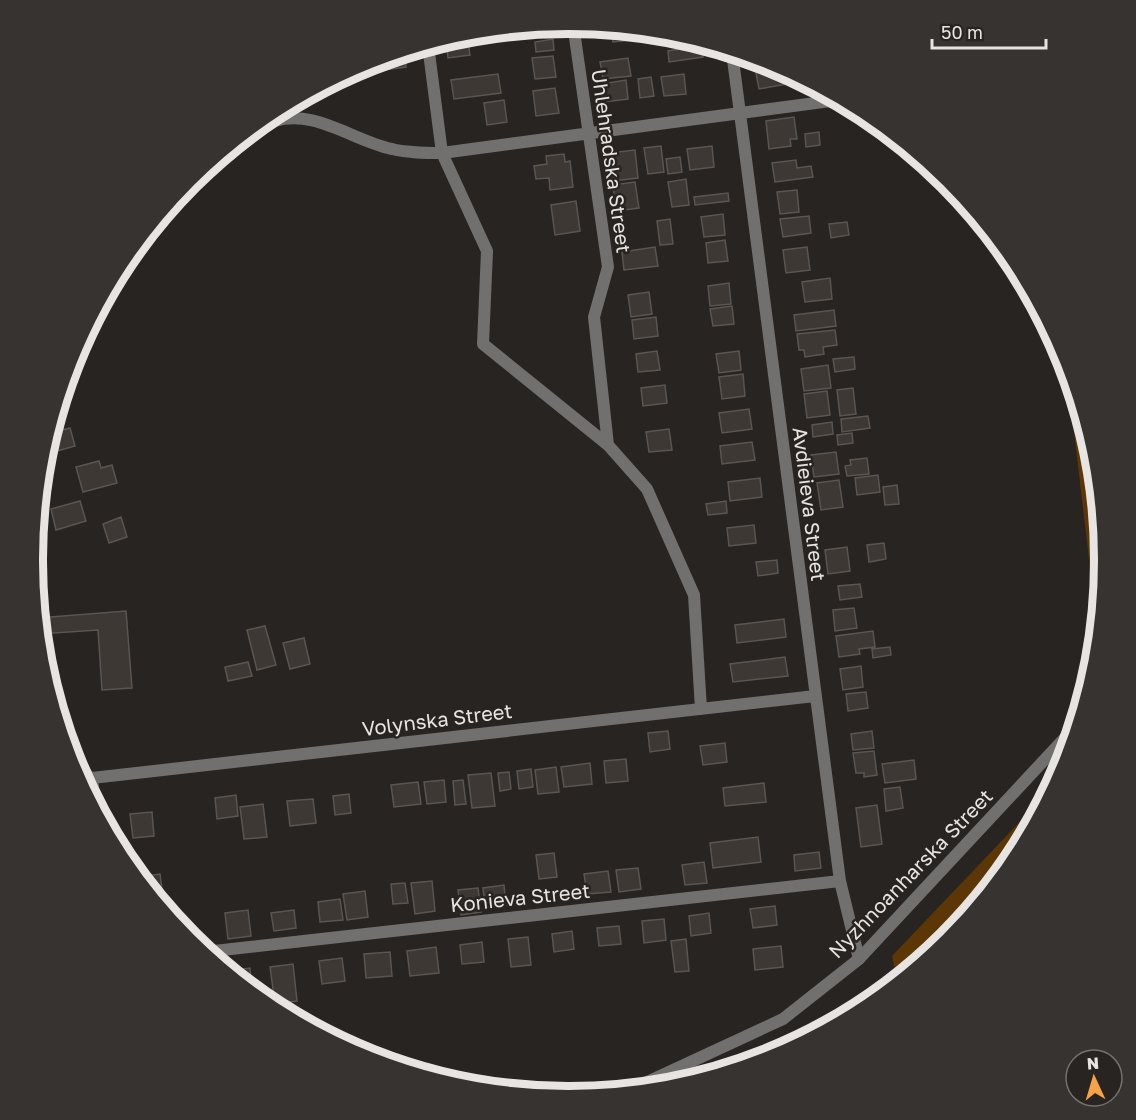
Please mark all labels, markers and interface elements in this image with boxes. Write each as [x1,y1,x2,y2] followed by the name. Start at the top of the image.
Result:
[932,12,1046,50] scale bar
[941,21,983,43] text: 50 m
[587,68,637,254] street label: Uhlehradska Street
[789,426,831,582] street label: Avdieieva Street
[361,698,513,740] street label: Volynska Street
[823,784,997,962] street label: Nyzhnoanharska Street
[449,878,591,916] street label: Konieva Street
[1064,1048,1124,1108] north arrow
[1086,1053,1100,1073] text: N

